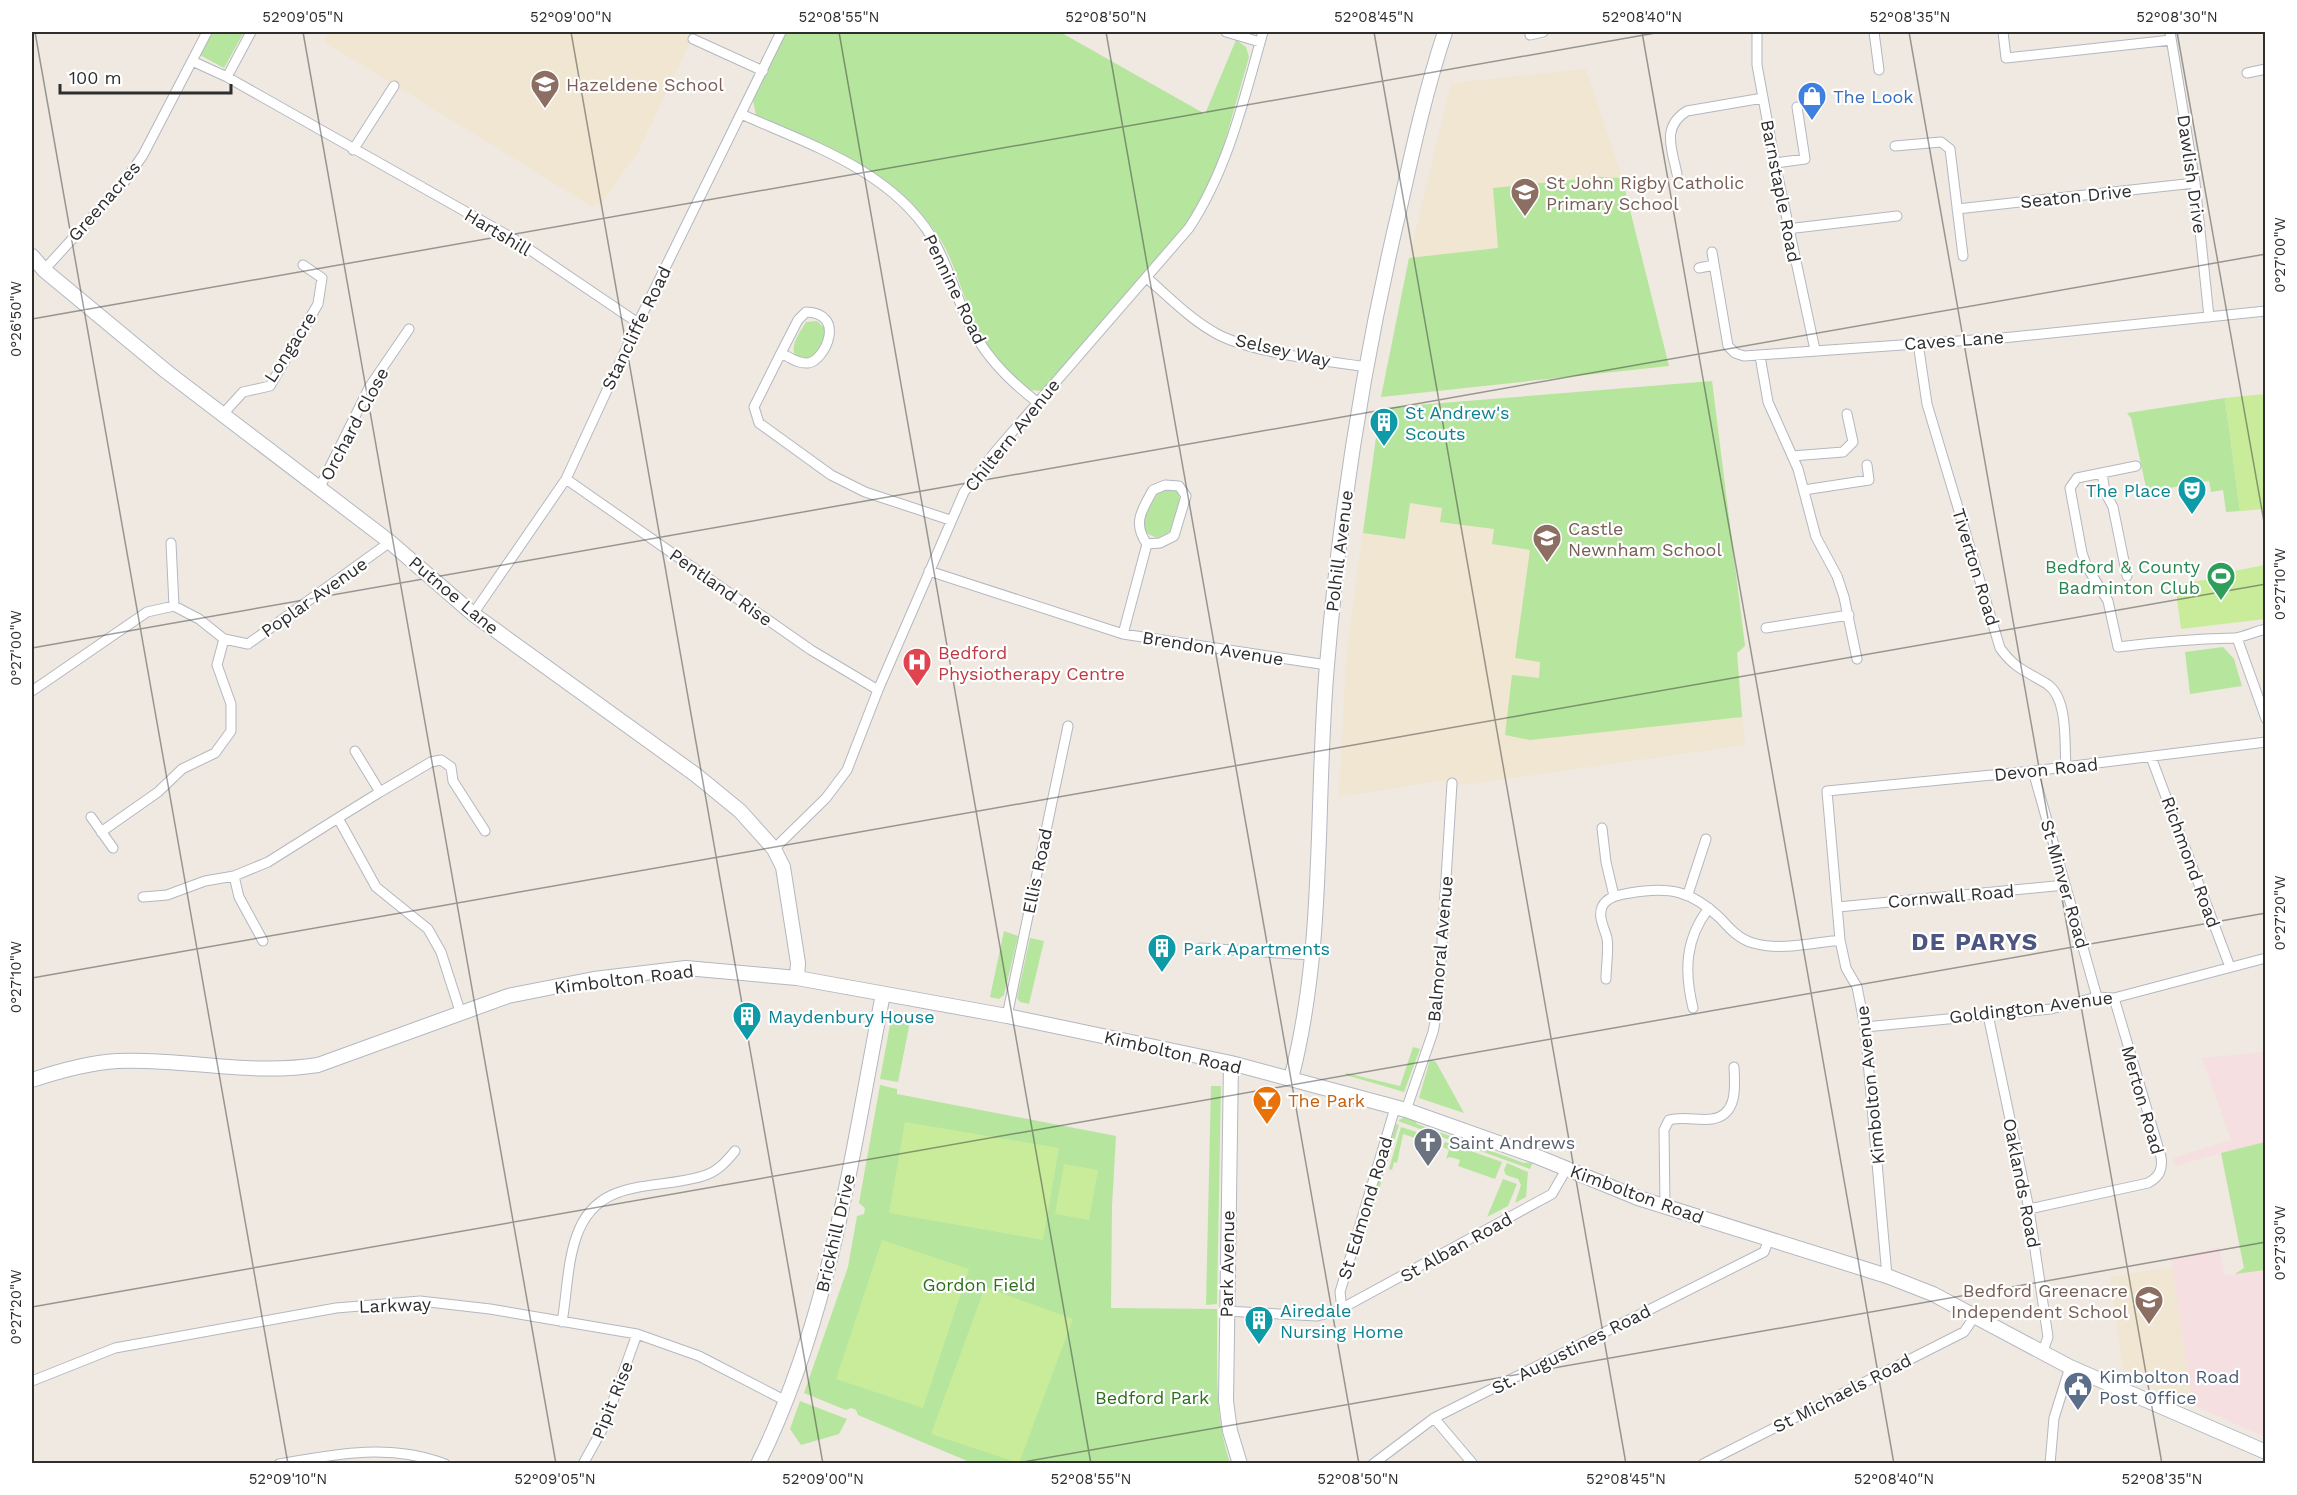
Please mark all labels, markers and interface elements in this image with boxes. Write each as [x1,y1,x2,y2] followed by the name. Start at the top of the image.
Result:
[262,8,344,26] text: 52°09'05"N
[530,8,612,26] text: 52°09'00"N
[799,8,879,26] text: 52°08'55"N
[1065,8,1147,26] text: 52°08'50"N
[1334,8,1414,26] text: 52°08'45"N
[1602,8,1682,26] text: 52°08'40"N
[1870,8,1951,26] text: 52°08'35"N
[2136,8,2218,26] text: 52°08'30"N
[60,57,231,95] scale bar
[69,67,122,88] text: 100 m
[529,68,561,110] school or university icon: Hazeldene School
[566,74,724,95] place label: Hazeldene School
[1796,80,1828,122] shop icon: The Look
[1833,86,1913,107] place label: The Look
[2173,113,2211,235] street label: Dawlish Drive
[1757,118,1805,264] street label: Barnstaple Road
[64,157,144,245] street label: Greenacres
[1546,172,1744,214] place label: St John Rigby Catholic Primary School
[1509,176,1541,218] school or university icon: St John Rigby Catholic Primary School
[2019,180,2133,212] street label: Seaton Drive
[461,204,536,260] street label: Hartshill
[2271,217,2289,293] text: 0°27'00"W
[919,231,991,347] street label: Pennine Road
[597,263,675,393] street label: Stancliffe Road
[7,281,25,357] text: 0°26'50"W
[259,308,321,386] street label: Longacre
[1903,326,2005,354] street label: Caves Lane
[1233,329,1333,371] street label: Selsey Way
[315,364,393,484] street label: Orchard Close
[960,374,1064,496] street label: Chiltern Avenue
[1405,402,1510,444] place label: St Andrew's Scouts
[1368,406,1400,448] building icon: St Andrew's Scouts
[2176,474,2208,516] theatre icon: The Place
[2086,480,2171,501] place label: The Place
[1321,489,1357,613] street label: Polhill Avenue
[1948,506,2004,628] street label: Tiverton Road
[1568,518,1722,560] place label: Castle Newnham School
[1531,522,1563,564] school or university icon: Castle Newnham School
[666,544,776,630] street label: Pentland Rise
[2271,548,2289,620] text: 0°27'10"W
[405,551,503,639] street label: Putnoe Lane
[257,553,371,641] street label: Poplar Avenue
[2045,556,2201,598] place label: Bedford & County Badminton Club
[2205,560,2237,602] sports icon: Bedford & County Badminton Club
[7,610,25,686] text: 0°27'00"W
[1141,626,1285,670] street label: Brendon Avenue
[938,642,1125,684] place label: Bedford Physiotherapy Centre
[901,646,933,688] hospital icon: Bedford Physiotherapy Centre
[1993,753,2099,785] street label: Devon Road
[2157,793,2225,931] street label: Richmond Road
[2037,817,2093,951] street label: St Minver Road
[1018,826,1056,916] street label: Ellis Road
[1423,875,1457,1023] street label: Balmoral Avenue
[2271,875,2289,951] text: 0°27'20"W
[1887,880,2015,912] street label: Cornwall Road
[1911,928,2039,956] district label: DE PARYS
[1146,932,1178,974] building icon: Park Apartments
[1183,938,1330,959] place label: Park Apartments
[7,941,25,1013] text: 0°27'10"W
[553,960,695,998] street label: Kimbolton Road
[1948,987,2114,1027] street label: Goldington Avenue
[731,1000,763,1042] building icon: Maydenbury House
[1851,1005,1889,1165] street label: Kimbolton Avenue
[768,1006,935,1027] place label: Maydenbury House
[1102,1026,1244,1078] street label: Kimbolton Road
[2117,1043,2169,1157] street label: Merton Road
[1251,1084,1283,1126] bar icon: The Park
[1288,1090,1365,1111] place label: The Park
[1999,1116,2045,1250] street label: Oaklands Road
[1412,1126,1444,1168] church icon: Saint Andrews
[1449,1132,1575,1153] place label: Saint Andrews
[1333,1134,1397,1282] street label: St Edmond Road
[1567,1160,1707,1228] street label: Kimbolton Road
[811,1171,859,1295] street label: Brickhill Drive
[2271,1205,2289,1281] text: 0°27'30"W
[1396,1208,1516,1286] street label: St Alban Road
[1216,1210,1238,1318] street label: Park Avenue
[7,1269,25,1345] text: 0°27'20"W
[922,1274,1036,1295] park label: Gordon Field
[1951,1280,2128,1322] place label: Bedford Greenacre Independent School
[2133,1284,2165,1326] school or university icon: Bedford Greenacre Independent School
[358,1293,432,1317] street label: Larkway
[1280,1300,1404,1342] place label: Airedale Nursing Home
[1488,1300,1654,1398] street label: St. Augustines Road
[1243,1304,1275,1346] building icon: Airedale Nursing Home
[1769,1349,1915,1437] street label: St Michaels Road
[587,1358,637,1442] street label: Pipit Rise
[2099,1366,2240,1408] place label: Kimbolton Road Post Office
[2062,1370,2094,1412] public building icon: Kimbolton Road Post Office
[1095,1387,1209,1408] park label: Bedford Park
[249,1470,327,1488] text: 52°09'10"N
[514,1470,596,1488] text: 52°09'05"N
[782,1470,864,1488] text: 52°09'00"N
[1051,1470,1131,1488] text: 52°08'55"N
[1317,1470,1399,1488] text: 52°08'50"N
[1586,1470,1666,1488] text: 52°08'45"N
[1854,1470,1934,1488] text: 52°08'40"N
[2122,1470,2203,1488] text: 52°08'35"N

